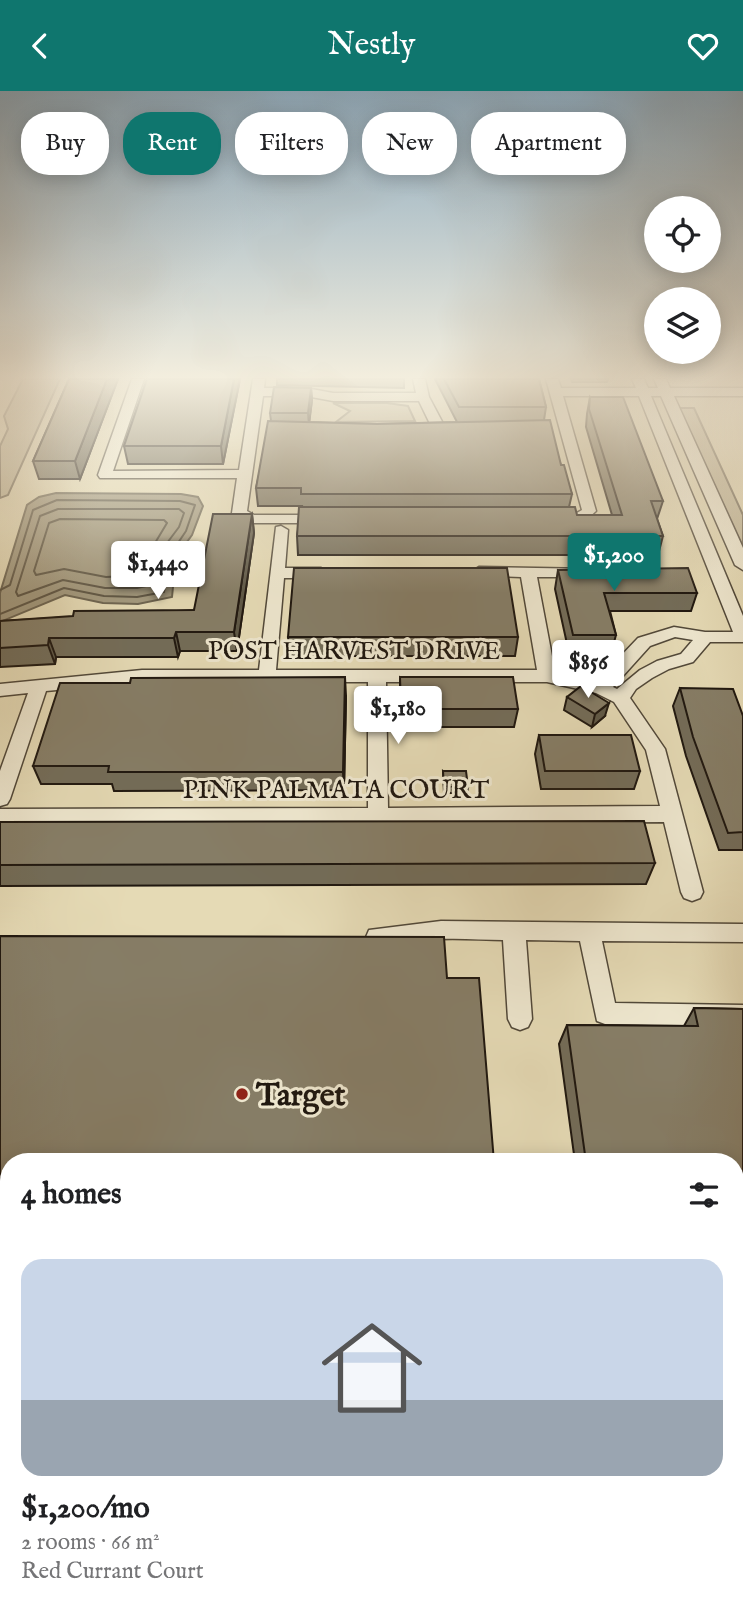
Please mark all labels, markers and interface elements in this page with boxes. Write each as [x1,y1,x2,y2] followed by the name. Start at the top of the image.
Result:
[328,25,415,66] text: Nestly
[21,27,59,65] icon: back
[684,27,722,65] icon: heart
[21,112,109,175] chip: Buy
[123,112,221,175] chip: Rent
[235,112,348,175] chip: Filters
[362,112,457,175] chip: New
[471,112,626,175] chip: Apartment
[644,196,721,364] map controls
[644,196,721,273] button: locate
[644,287,721,364] button: layers
[557,533,671,593] pin: $1,200
[101,541,215,601] pin: $1,440
[584,541,644,570] text: $1,200
[127,549,189,578] text: $1,440
[208,635,500,668] street label: POST HARVEST DRIVE
[547,641,629,700] pin: $856
[568,648,608,677] text: $856
[341,687,455,746] pin: $1,180
[370,694,426,723] text: $1,180
[183,774,489,807] street label: PINK PALMATA COURT
[255,1076,346,1117] place label: Target
[234,1086,250,1102] marker: Target
[21,1176,122,1214] text: 4 homes
[685,1176,723,1214] icon: filters
[309,1305,435,1431] icon: home
[21,1490,150,1528] text: $1,200/mo
[21,1528,160,1557] text: 2 rooms · 66 m²
[21,1557,204,1586] text: Red Currant Court

